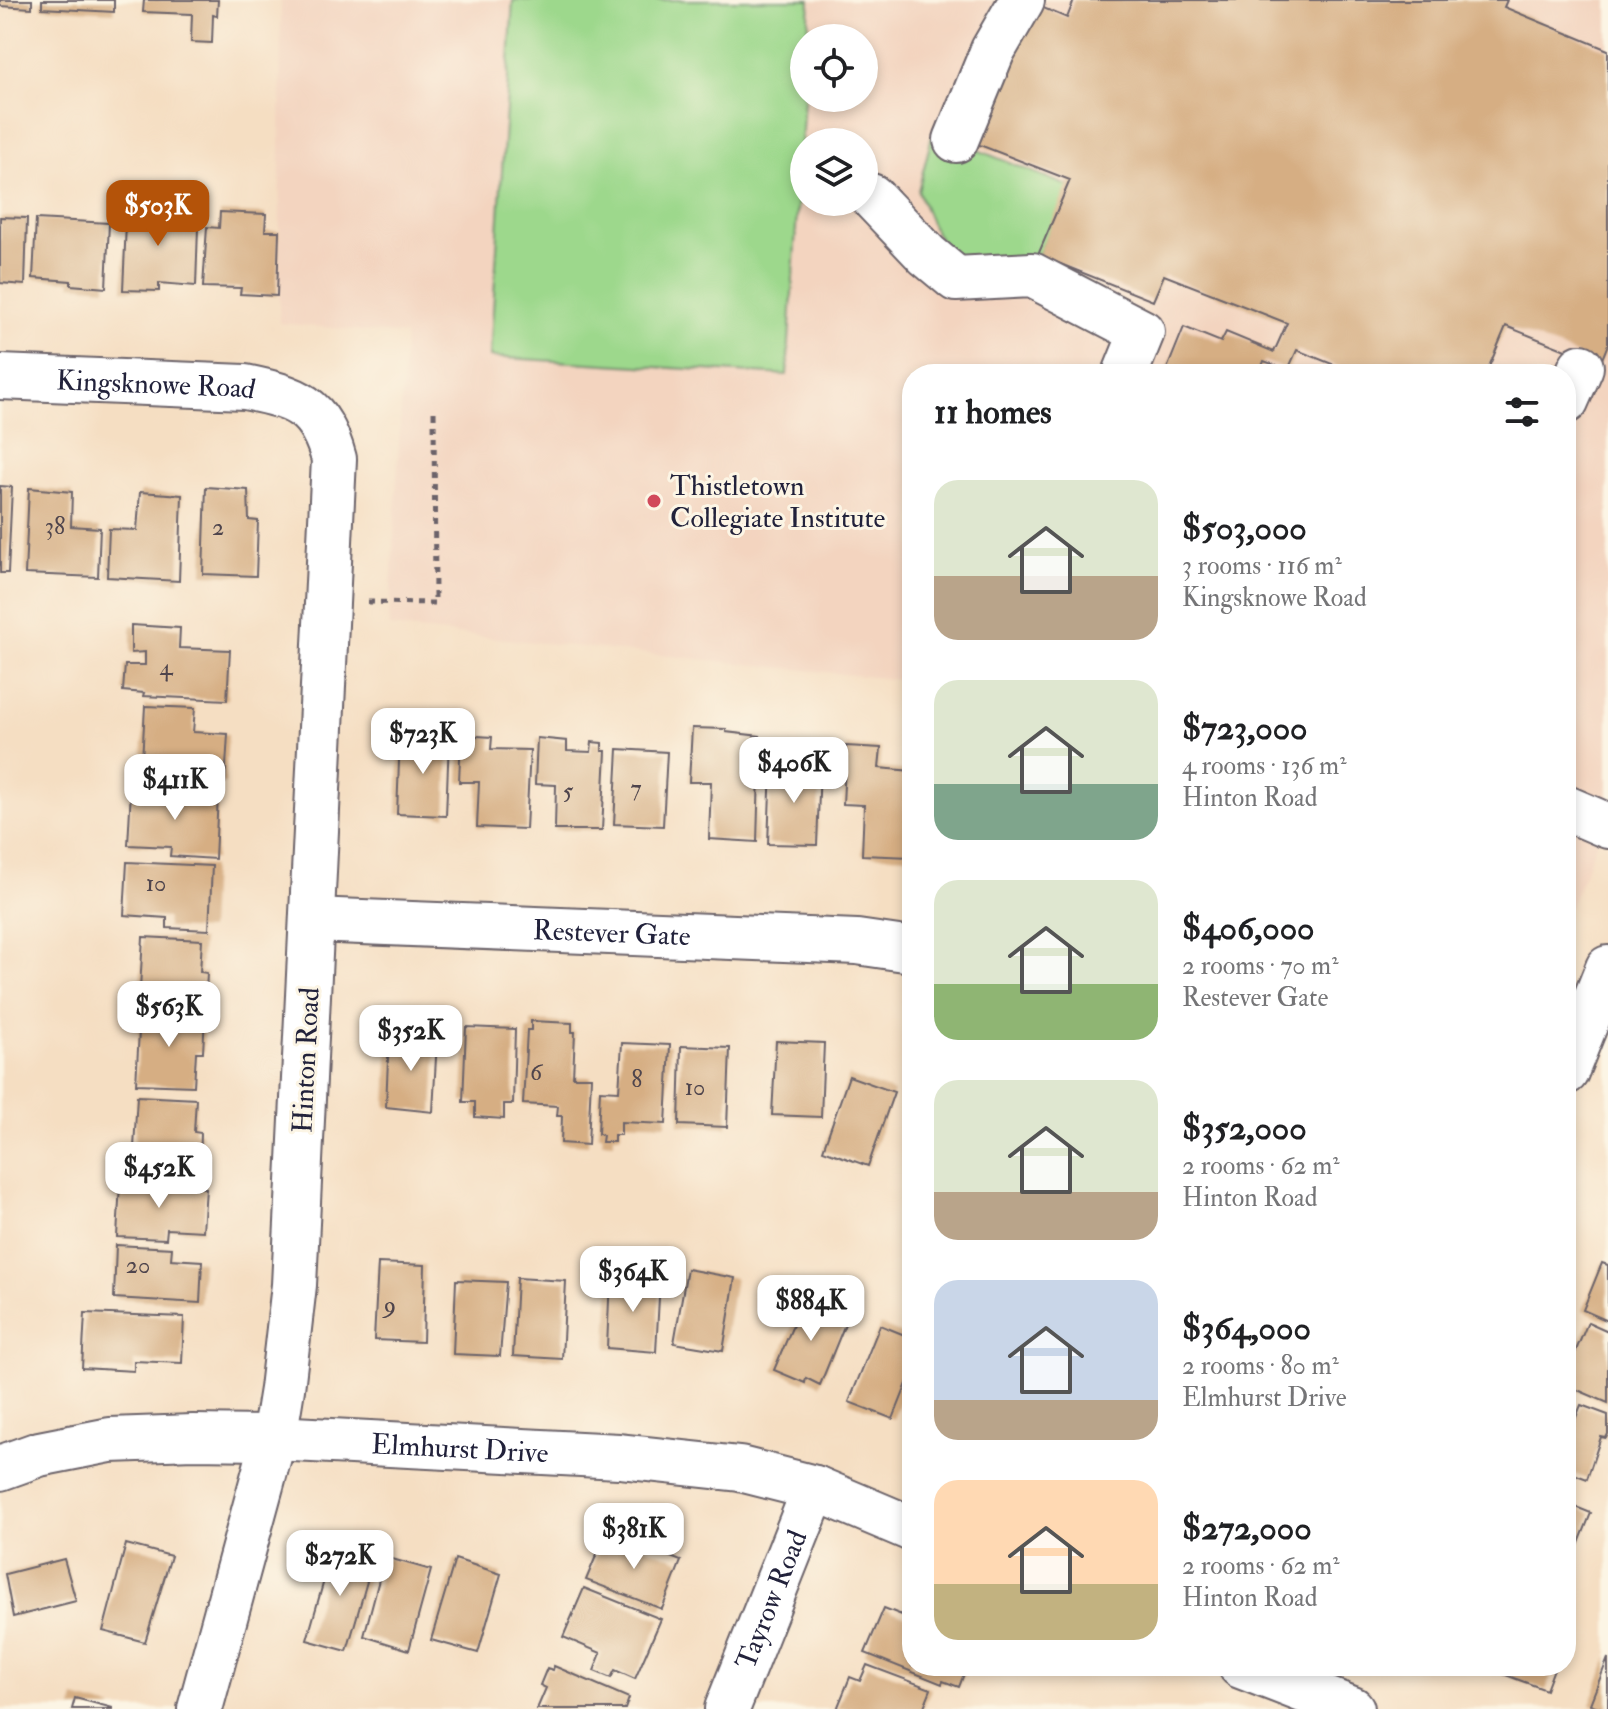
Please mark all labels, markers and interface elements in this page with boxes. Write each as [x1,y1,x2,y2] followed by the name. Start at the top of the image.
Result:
[790,24,878,216] map controls
[790,24,878,112] button: locate
[790,128,878,216] button: layers
[102,180,214,248] pin: $503K
[124,190,192,222] text: $503K
[56,363,259,408] street label: Kingsknowe Road
[1500,390,1544,434] icon: filters
[934,391,1052,434] text: 11 homes
[670,469,885,536] place label: Thistletown Collegiate Institute
[645,492,663,510] marker: Thistletown Collegiate Institute
[1182,507,1307,550] text: $503,000
[45,511,65,542] house number: 38
[212,512,224,543] house number: 2
[998,512,1094,608] icon: home
[1182,550,1342,582] text: 3 rooms · 116 m²
[1182,582,1367,614] text: Kingsknowe Road
[160,652,174,683] house number: 4
[1182,707,1308,750] text: $723,000
[367,708,479,776] pin: $723K
[998,712,1094,808] icon: home
[389,718,457,750] text: $723K
[738,737,850,805] pin: $406K
[757,747,831,779] text: $406K
[1182,750,1347,782] text: 4 rooms · 136 m²
[119,754,231,822] pin: $411K
[142,764,208,796] text: $411K
[630,773,642,804] house number: 7
[563,776,574,807] house number: 5
[1182,782,1318,814] text: Hinton Road
[146,868,166,899] house number: 10
[1182,907,1315,950] text: $406,000
[998,912,1094,1008] icon: home
[532,913,691,954] street label: Restever Gate
[1182,950,1339,982] text: 2 rooms · 70 m²
[113,981,225,1049] pin: $563K
[1182,982,1328,1014] text: Restever Gate
[285,986,328,1134] street label: Hinton Road
[135,991,203,1023] text: $563K
[355,1005,467,1073] pin: $352K
[377,1015,445,1047] text: $352K
[530,1057,544,1088] house number: 6
[631,1064,643,1095] house number: 8
[685,1072,705,1103] house number: 10
[1182,1107,1307,1150] text: $352,000
[998,1112,1094,1208] icon: home
[103,1142,215,1210] pin: $452K
[1182,1150,1340,1182] text: 2 rooms · 62 m²
[123,1152,195,1184] text: $452K
[1182,1182,1318,1214] text: Hinton Road
[577,1246,689,1314] pin: $364K
[126,1250,150,1281] house number: 20
[598,1256,668,1288] text: $364K
[755,1275,867,1343] pin: $884K
[775,1285,847,1317] text: $884K
[382,1290,396,1321] house number: 9
[1182,1307,1311,1350] text: $364,000
[998,1312,1094,1408] icon: home
[1182,1350,1339,1382] text: 2 rooms · 80 m²
[1182,1382,1347,1414] text: Elmhurst Drive
[370,1427,550,1471] street label: Elmhurst Drive
[578,1503,690,1571] pin: $381K
[1182,1507,1312,1550] text: $272,000
[998,1512,1094,1608] icon: home
[602,1513,666,1545] text: $381K
[729,1525,816,1675] street label: Tayrow Road
[284,1530,396,1598] pin: $272K
[304,1540,376,1572] text: $272K
[1182,1550,1340,1582] text: 2 rooms · 62 m²
[1182,1582,1318,1614] text: Hinton Road

